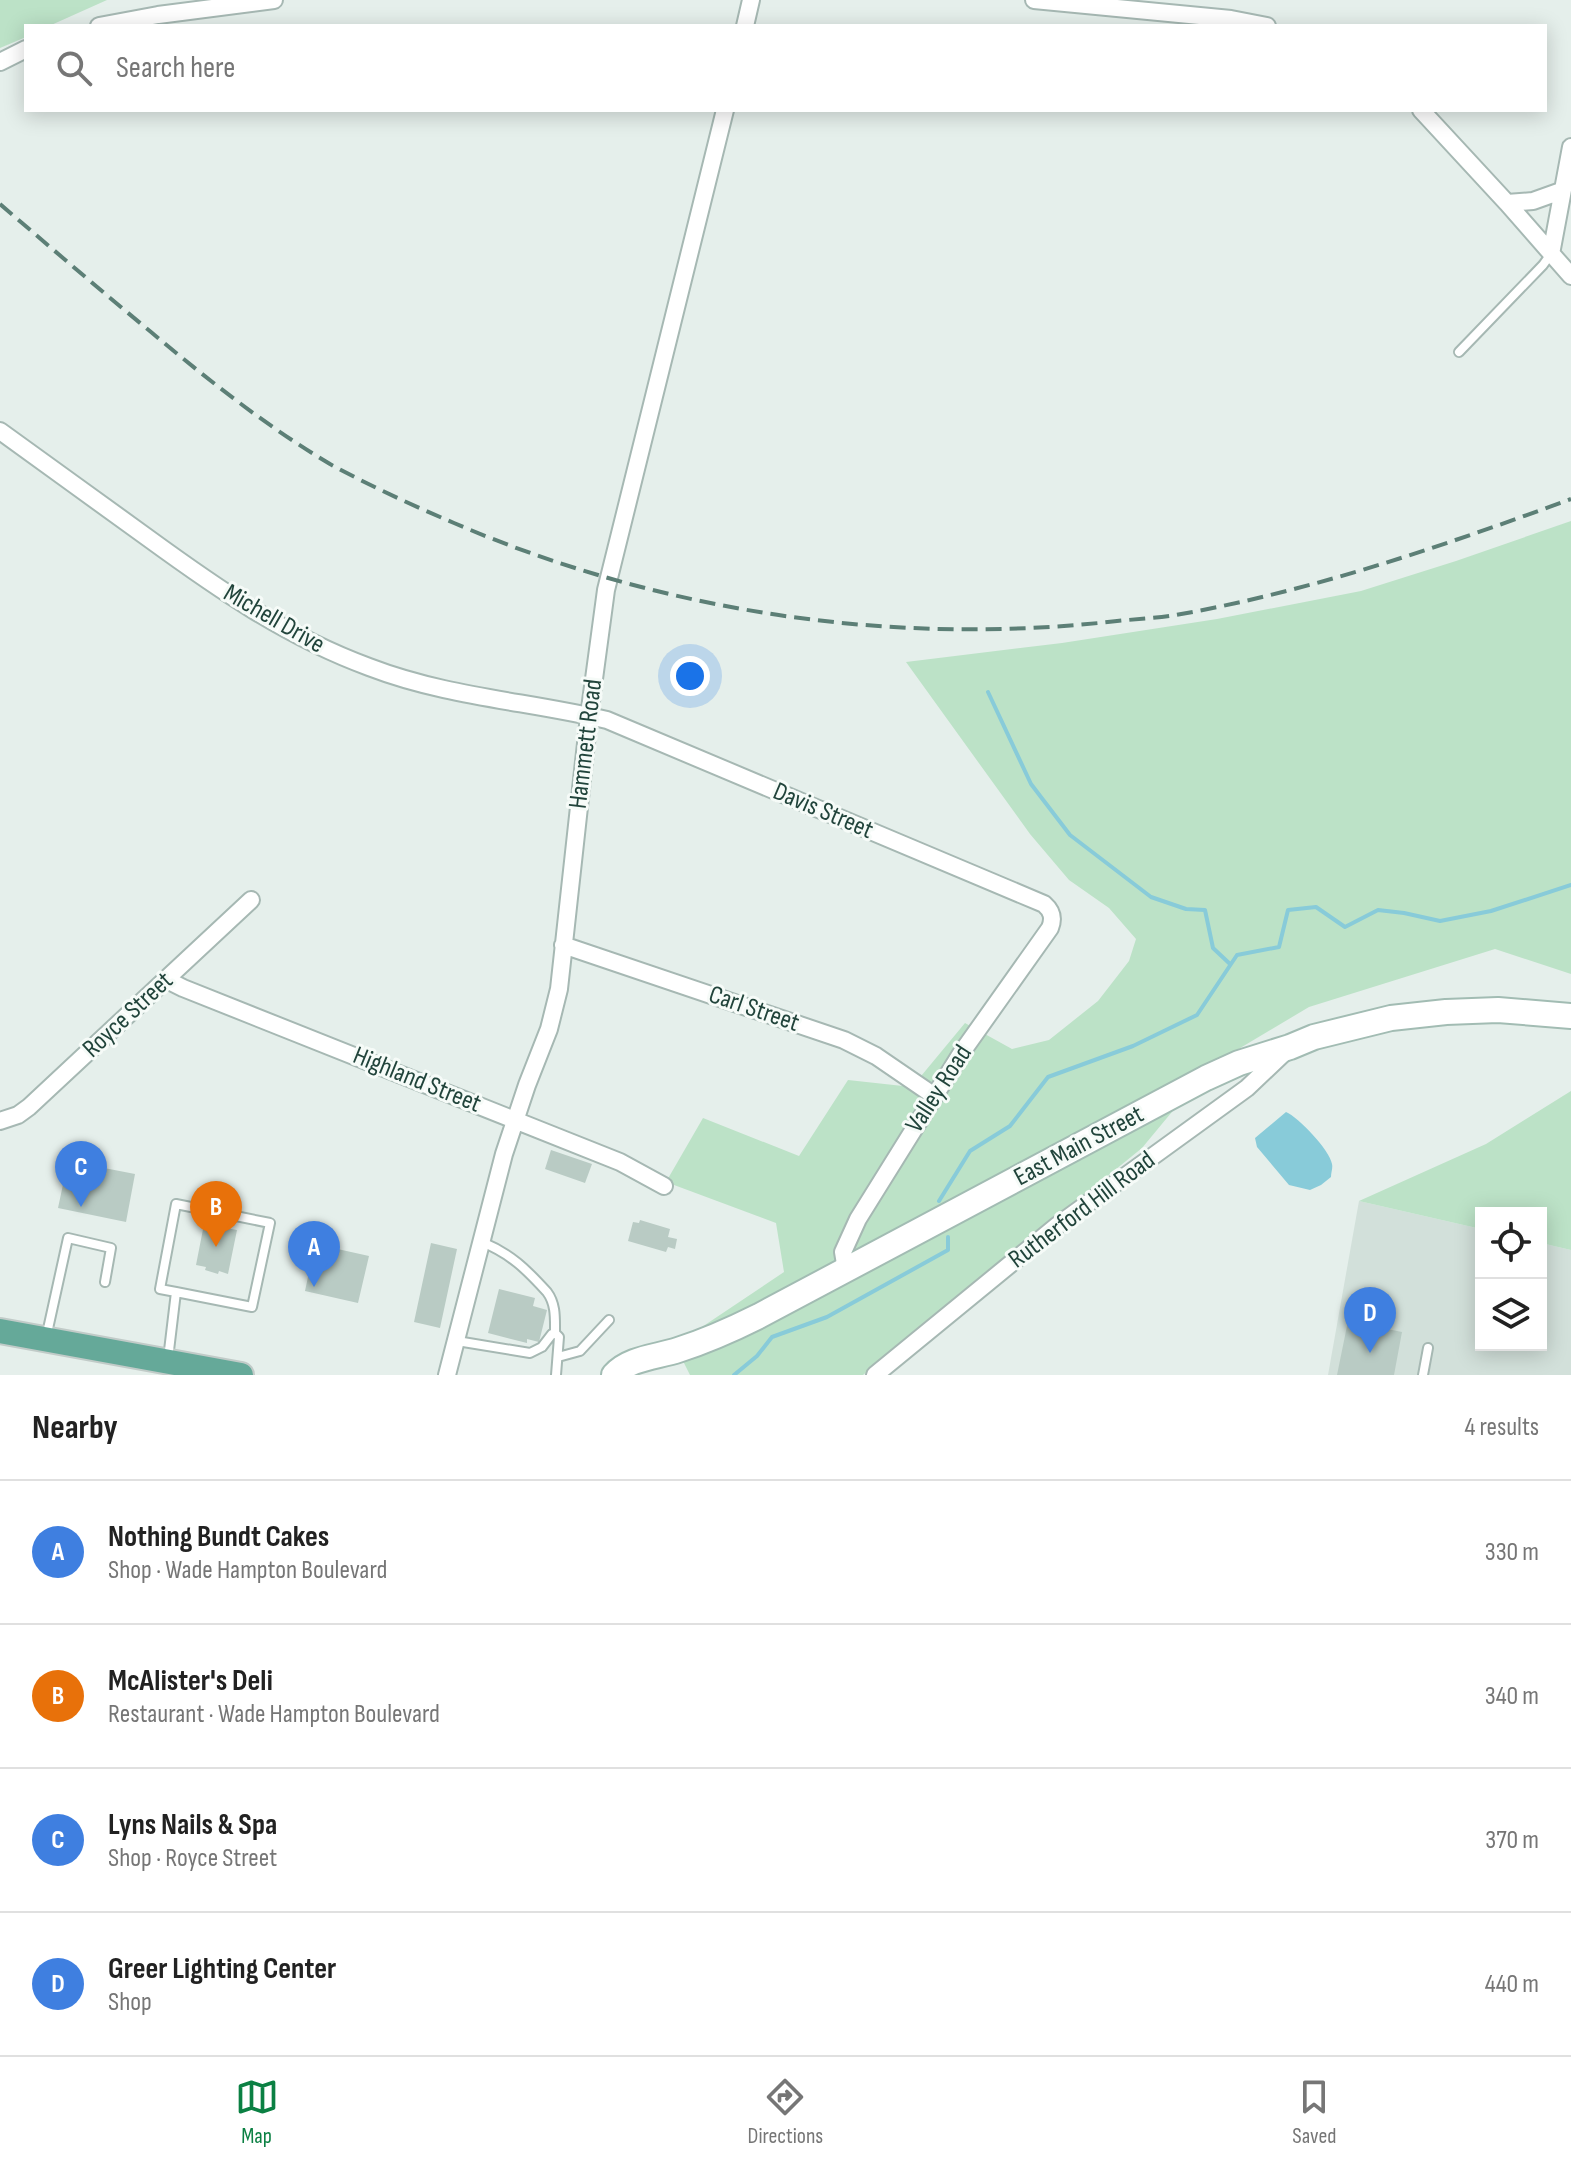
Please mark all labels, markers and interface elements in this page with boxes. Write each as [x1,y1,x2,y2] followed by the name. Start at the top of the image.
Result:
[24,24,1547,112] search box
[52,46,96,90] icon: search
[116,50,235,86] text: Search here
[218,578,330,660] street label: Michell Drive
[670,656,710,696] your location
[563,677,609,811] street label: Hammett Road
[768,776,878,846] street label: Davis Street
[77,965,180,1064] street label: Royce Street
[705,979,803,1039] street label: Carl Street
[899,1039,979,1139] street label: Valley Road
[348,1040,486,1120] street label: Highland Street
[1009,1099,1149,1193] street label: East Main Street
[55,1141,107,1207] pin: C
[1003,1145,1161,1275] street label: Rutherford Hill Road
[190,1181,242,1247] pin: B
[1475,1207,1547,1351] map controls
[1475,1207,1547,1279] button: locate
[288,1221,340,1287] pin: A
[1475,1279,1547,1351] button: layers
[1344,1287,1396,1353] pin: D
[32,1407,118,1448] text: Nearby
[1464,1412,1539,1443] text: 4 results
[108,1519,329,1555] text: Nothing Bundt Cakes
[52,1537,64,1568] text: A
[1485,1537,1539,1568] text: 330 m
[108,1555,387,1586] text: Shop · Wade Hampton Boulevard
[108,1663,273,1699] text: McAlister's Deli
[52,1681,64,1712] text: B
[1485,1681,1539,1712] text: 340 m
[108,1699,440,1730] text: Restaurant · Wade Hampton Boulevard
[108,1807,277,1843] text: Lyns Nails & Spa
[51,1825,65,1856] text: C
[1485,1825,1539,1856] text: 370 m
[108,1843,277,1874] text: Shop · Royce Street
[108,1951,336,1987] text: Greer Lighting Center
[51,1969,65,2000] text: D
[1485,1969,1539,2000] text: 440 m
[108,1987,152,2018] text: Shop
[235,2075,279,2150] tab: Map
[748,2075,823,2150] tab: Directions
[1292,2075,1336,2150] tab: Saved

